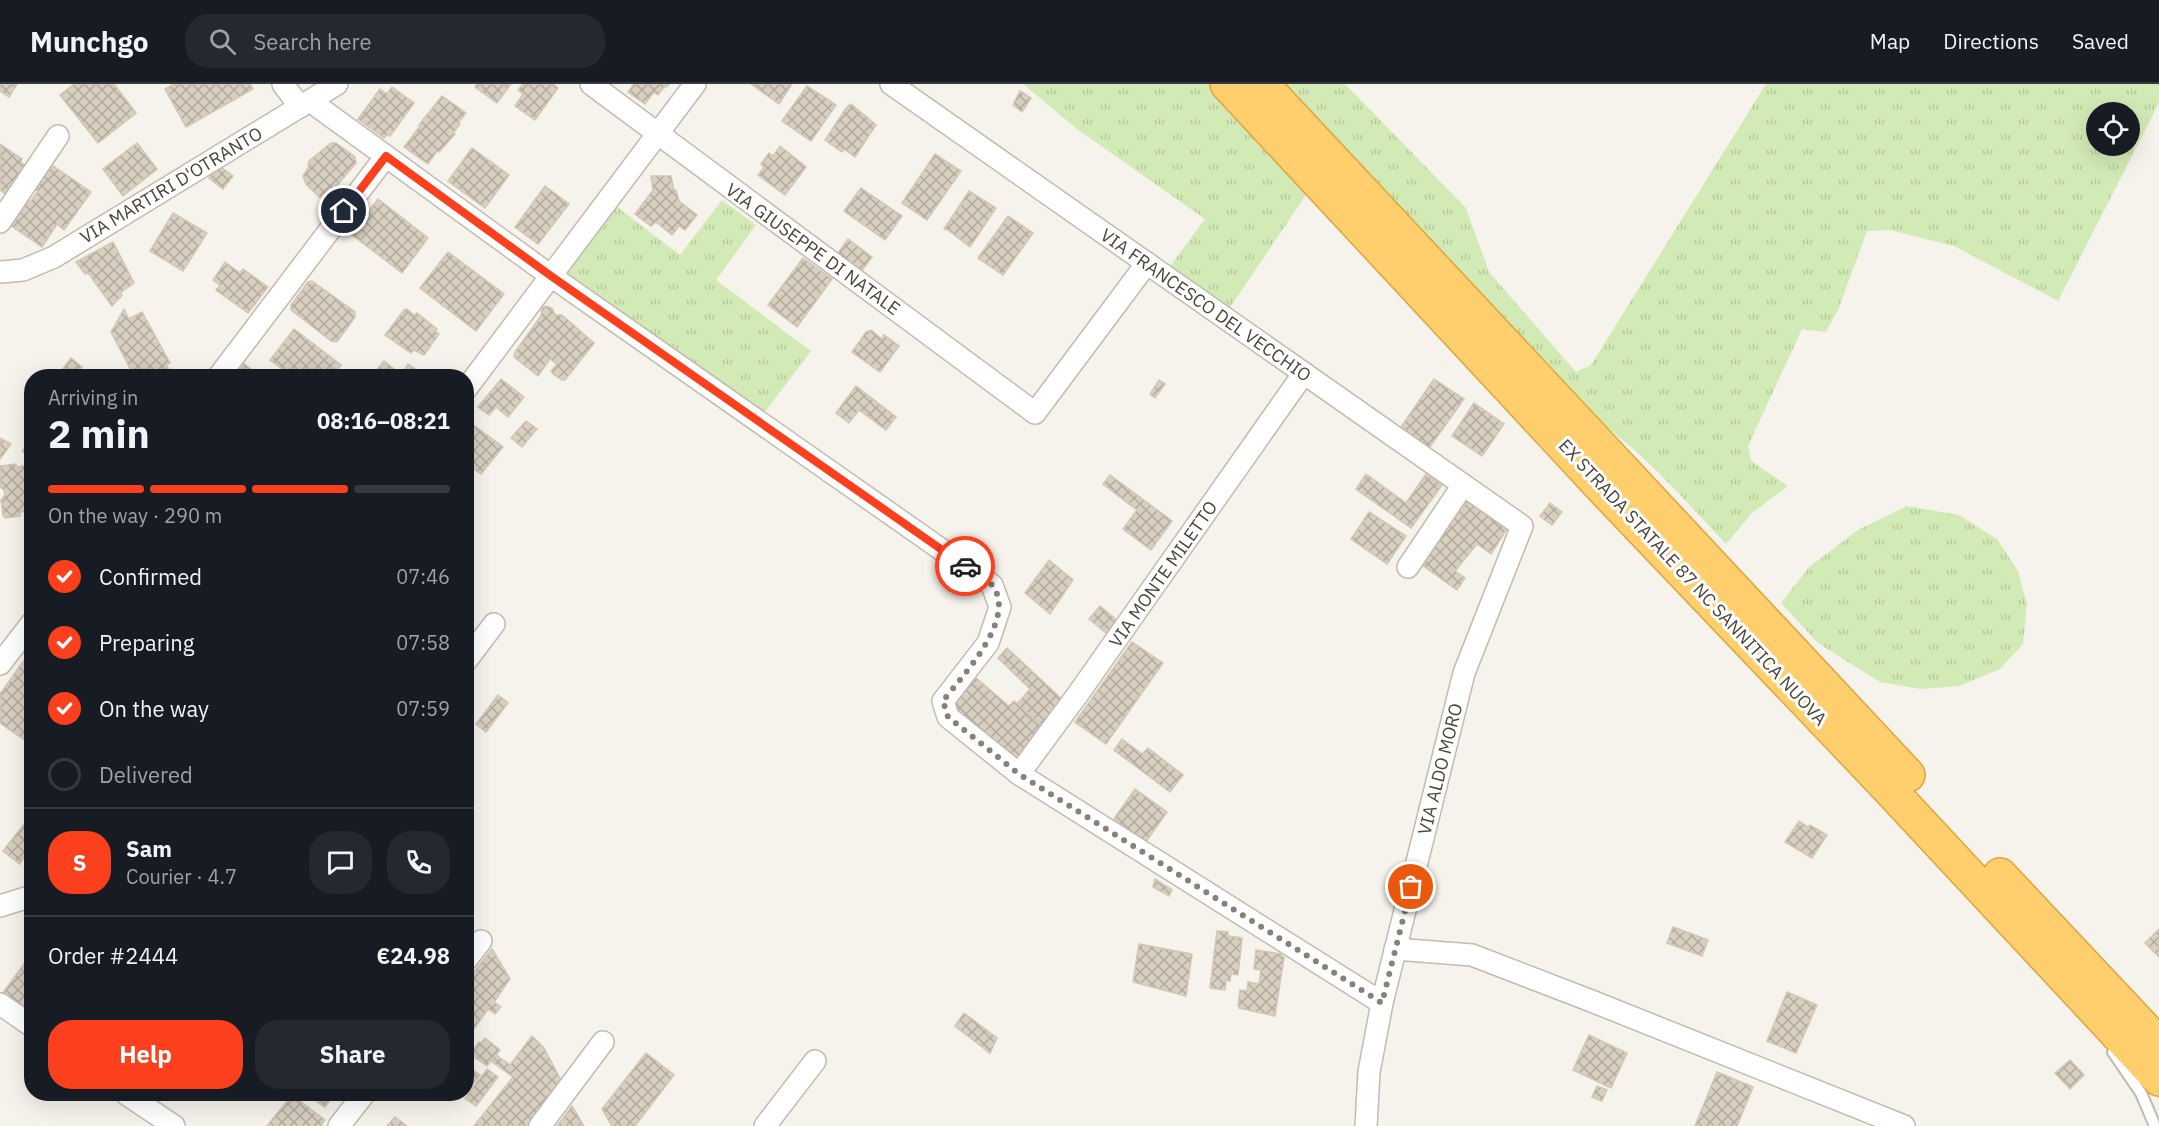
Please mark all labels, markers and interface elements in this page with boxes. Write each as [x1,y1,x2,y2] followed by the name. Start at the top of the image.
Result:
[185,14,605,68] search box
[30,23,149,60] text: Munchgo
[206,25,239,58] icon: search
[254,27,372,56] text: Search here
[1870,27,1910,55] text: Map
[1943,27,2039,55] text: Directions
[2072,27,2129,55] text: Saved
[2086,102,2140,156] map controls
[2086,102,2140,156] button: locate
[76,121,266,249] street label: VIA MARTIRI D'OTRANTO
[721,178,905,320] street label: VIA GIUSEPPE DI NATALE
[318,185,369,236] pin
[327,194,360,227] icon: home
[1096,223,1316,387] street label: VIA FRANCESCO DEL VECCHIO
[48,384,138,411] text: Arriving in
[317,406,450,435] text: 08:16–08:21
[48,408,150,459] text: 2 min
[1554,434,1832,730] street label: EX STRADA STATALE 87 NC SANNITICA NUOVA
[1104,496,1222,652] street label: VIA MONTE MILETTO
[48,502,222,529] text: On the way · 290 m
[935,536,995,596] courier
[949,550,982,583] icon: car
[48,560,81,593] icon: check
[99,562,202,591] text: Confirmed
[396,563,450,590] text: 07:46
[48,626,81,659] icon: check
[99,628,194,657] text: Preparing
[396,629,450,656] text: 07:58
[48,692,81,725] icon: check
[99,694,209,723] text: On the way
[396,695,450,722] text: 07:59
[1413,701,1467,837] street label: VIA ALDO MORO
[99,760,193,789] text: Delivered
[309,831,372,894] button: chat
[387,831,450,894] button: phone
[126,834,172,863] text: Sam
[73,848,86,877] text: S
[1385,861,1436,912] pin
[126,863,237,890] text: Courier · 4.7
[1394,870,1427,903] icon: bag
[48,941,178,970] text: Order #2444
[377,941,450,970] text: €24.98
[48,1020,243,1089] button: Help
[255,1020,450,1089] button: Share

